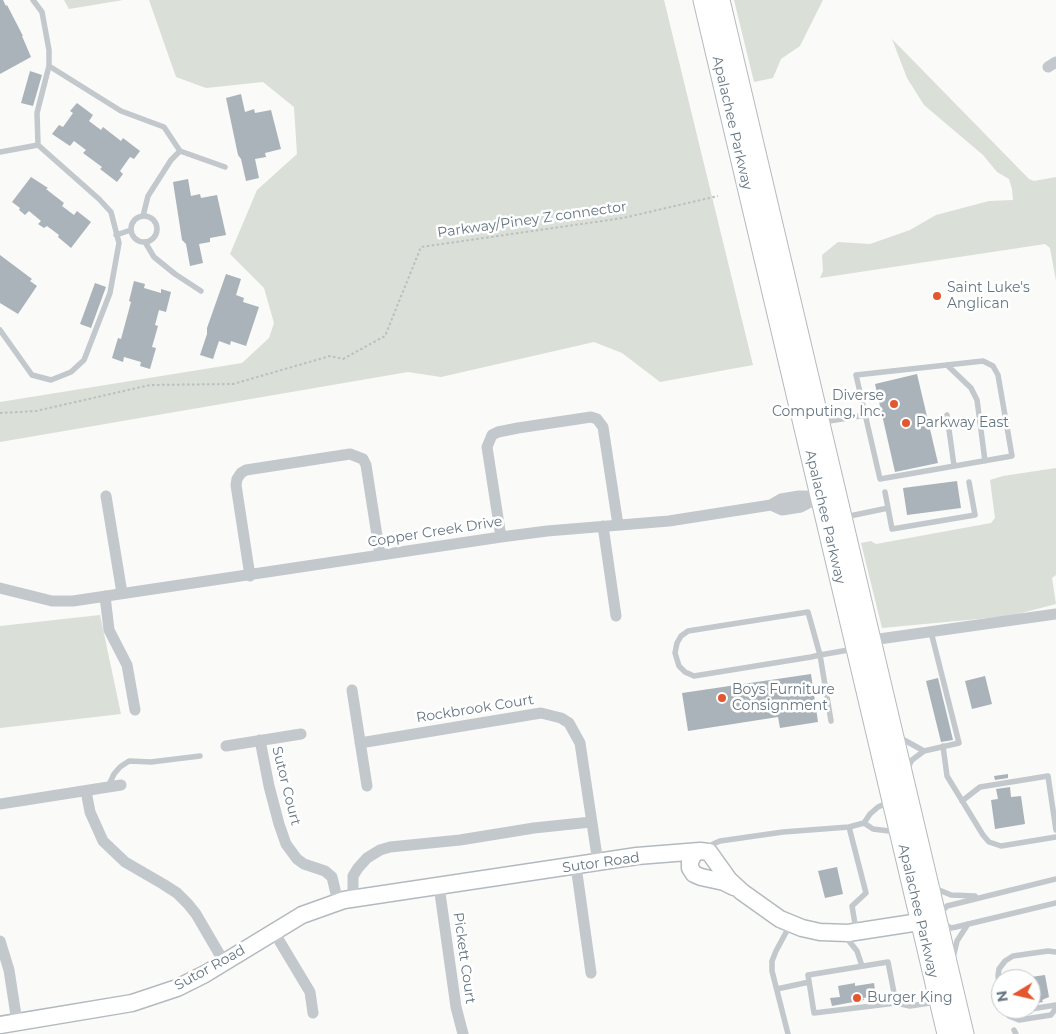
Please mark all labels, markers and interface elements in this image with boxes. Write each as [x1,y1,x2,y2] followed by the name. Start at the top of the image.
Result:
[708,54,756,192] street label: Apalachee Parkway
[436,198,628,242] street label: Parkway/Piney Z connector
[947,280,1030,312] place label: Saint Luke's Anglican
[931,290,943,302] marker: Saint Luke's Anglican
[772,388,884,421] place label: Diverse Computing, Inc.
[888,398,900,410] marker: Diverse Computing, Inc.
[916,415,1009,431] place label: Parkway East
[900,417,912,429] marker: Parkway East
[801,448,849,586] street label: Apalachee Parkway
[366,513,504,551] street label: Copper Creek Drive
[732,682,835,714] place label: Boys Furniture Consignment
[415,691,535,727] street label: Rockbrook Court
[716,692,728,704] marker: Boys Furniture Consignment
[268,745,304,827] street label: Sutor Court
[894,842,942,980] street label: Apalachee Parkway
[561,849,641,877] street label: Sutor Road
[449,911,479,1005] street label: Pickett Court
[172,942,248,994] street label: Sutor Road
[991,969,1041,1019] north arrow
[992,989,1012,1003] text: N
[867,990,953,1006] place label: Burger King
[851,992,863,1004] marker: Burger King

